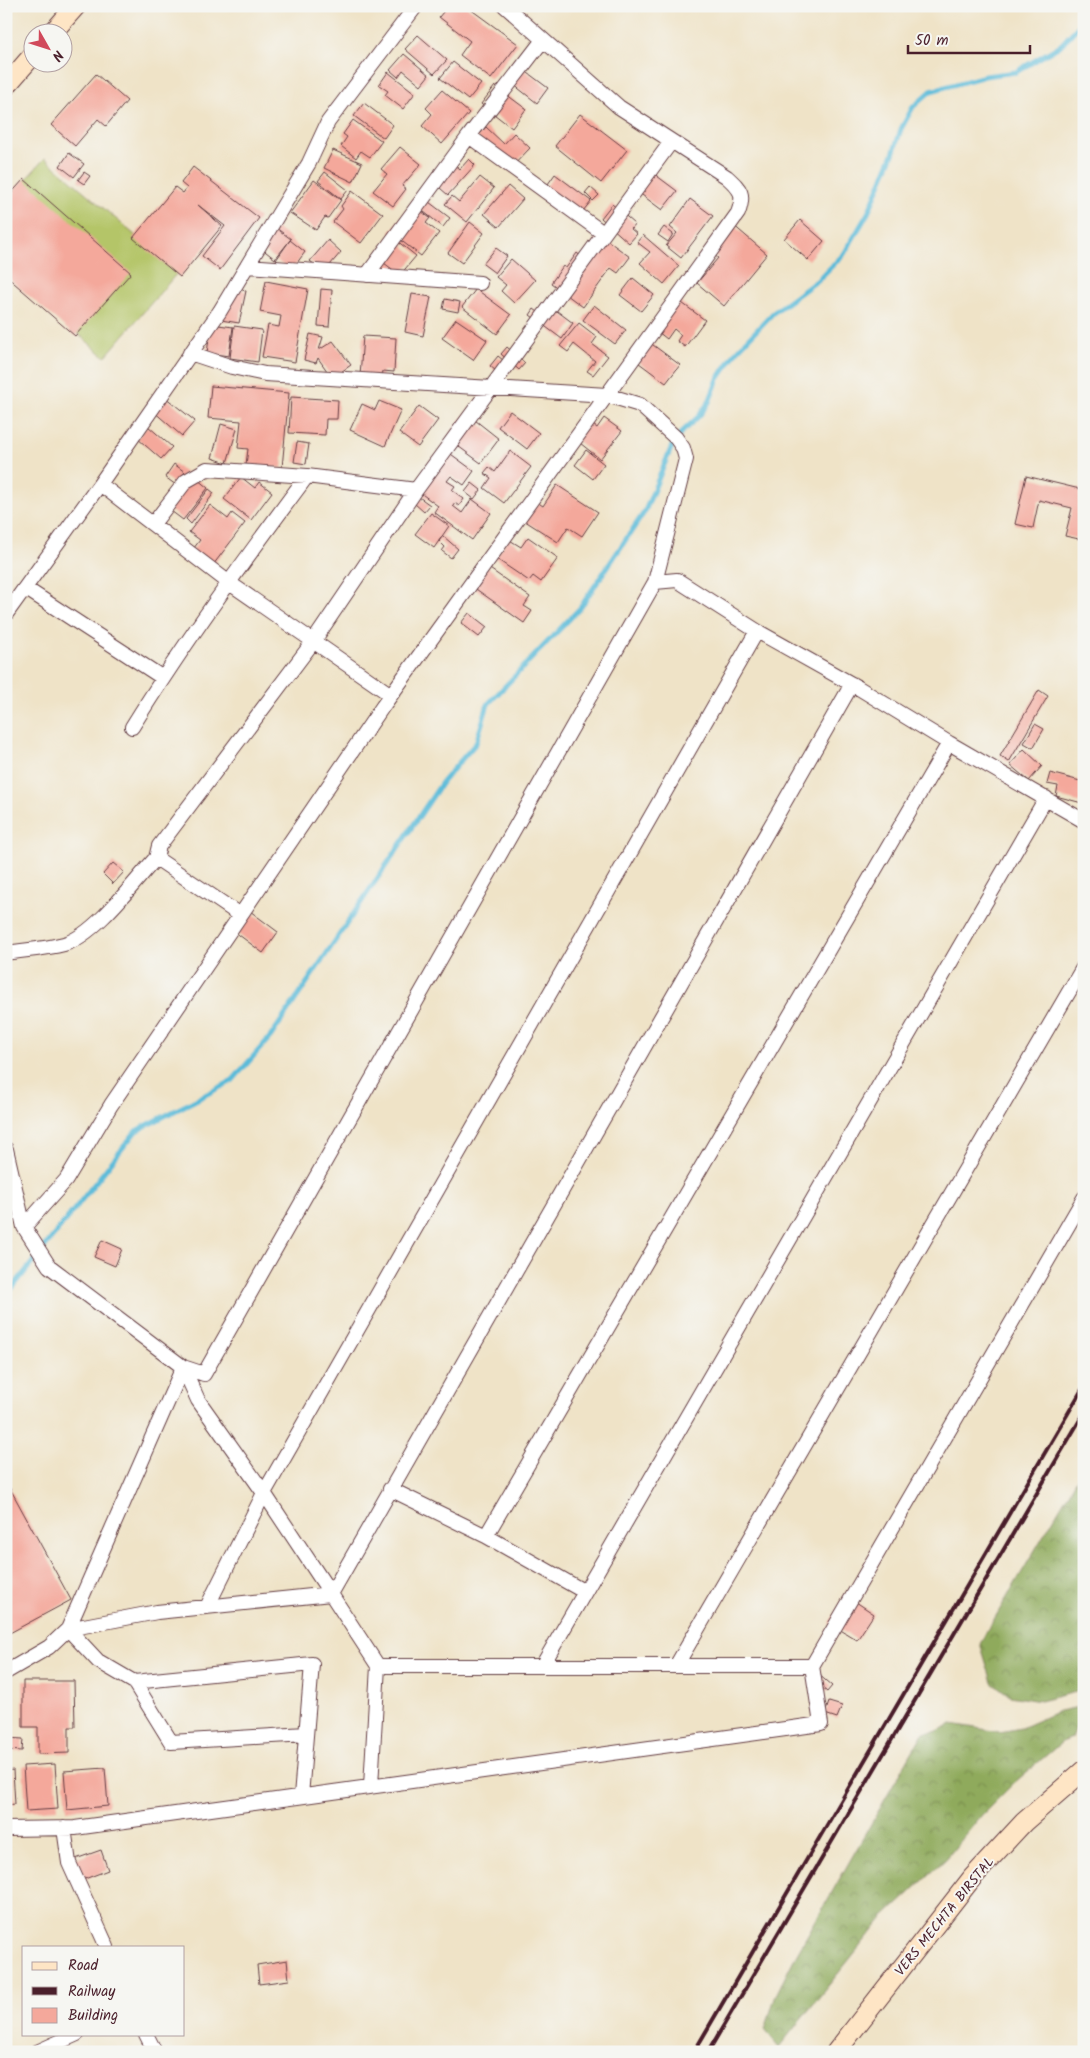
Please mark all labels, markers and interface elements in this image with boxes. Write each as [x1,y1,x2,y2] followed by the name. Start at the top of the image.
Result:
[22,22,72,72] north arrow
[908,22,1030,54] scale bar
[915,29,949,53] text: 50 m
[46,45,69,66] text: N
[890,1852,1000,1981] street label: VERS MECHTA BIRSTAL
[22,1946,185,2036] legend
[68,1954,99,1978] text: Road
[68,1980,116,2004] text: Railway
[68,2004,118,2028] text: Building

